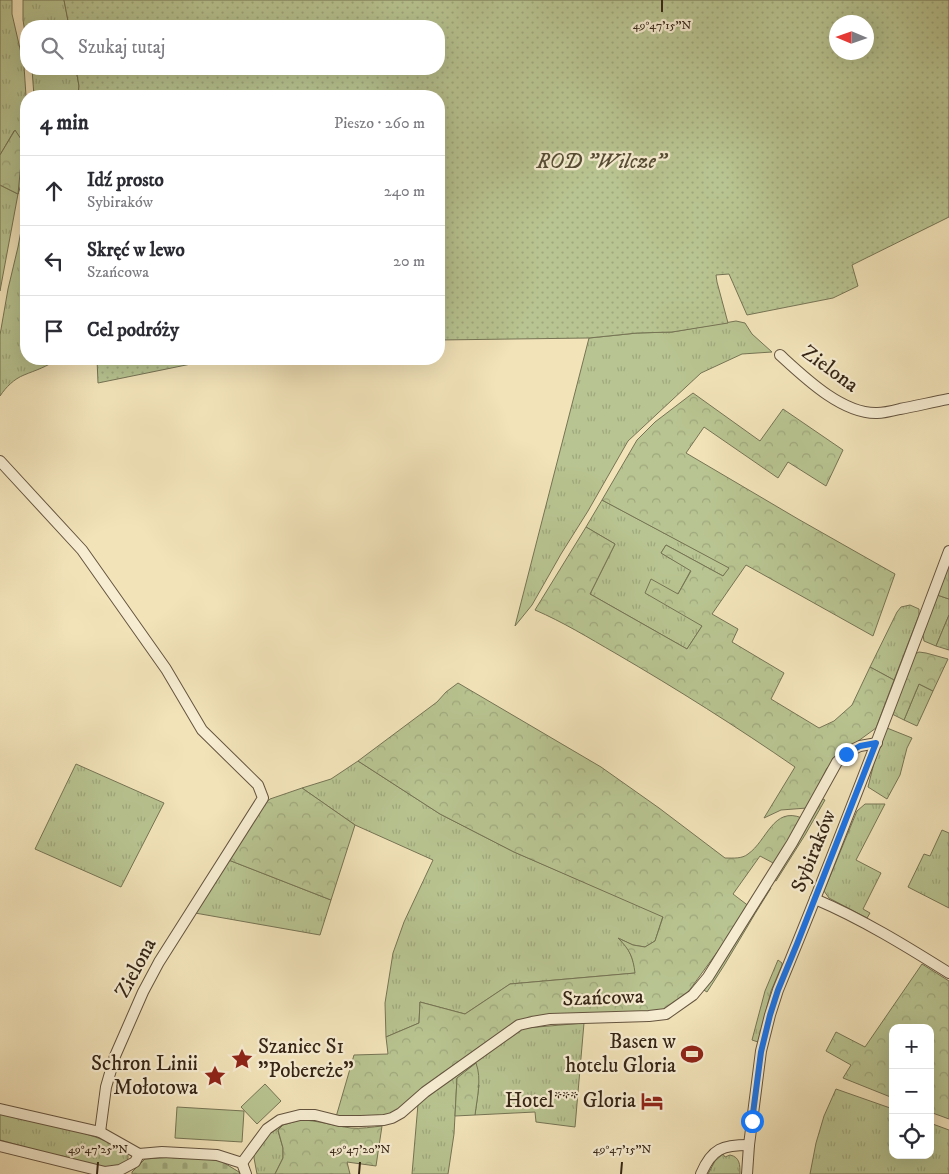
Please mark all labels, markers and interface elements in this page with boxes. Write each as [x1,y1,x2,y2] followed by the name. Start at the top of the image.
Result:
[829,15,874,60] north arrow
[633,18,692,33] text: 49°47'15"N
[20,20,445,75] search box
[38,34,66,62] icon: search
[78,36,165,59] text: Szukaj tutaj
[40,110,89,136] text: 4 min
[334,113,425,133] text: Pieszo · 260 m
[535,149,668,175] park label: ROD "Wilcze"
[87,169,164,192] text: Idź prosto
[40,177,68,205] icon: ahead
[384,181,425,201] text: 240 m
[87,192,153,212] text: Sybiraków
[87,239,185,262] text: Skręć w lewo
[40,247,68,275] icon: left
[393,251,425,271] text: 20 m
[87,262,149,282] text: Szańcowa
[40,317,68,345] icon: arrive
[87,319,179,342] text: Cel podróży
[796,340,864,398] street label: Zielona
[835,743,858,766] route end
[786,805,842,896] street label: Sybiraków
[110,934,163,1002] street label: Zielona
[562,984,644,1012] street label: Szańcowa
[889,1024,934,1159] map controls
[889,1024,934,1069] button: +
[565,1029,677,1079] place label: Basen w hotelu Gloria
[258,1034,354,1084] place label: Szaniec S1 "Pobereże"
[679,1041,705,1067] sports icon: Basen w hotelu Gloria
[229,1046,255,1072] place icon: Szaniec S1 "Pobereże"
[91,1051,198,1101] place label: Schron Linii Mołotowa
[202,1063,228,1089] place icon: Schron Linii Mołotowa
[889,1069,934,1114] button: −
[505,1088,636,1114] place label: Hotel*** Gloria
[639,1088,665,1114] hotel icon: Hotel*** Gloria
[741,1110,764,1133] route start
[889,1114,934,1159] button: locate
[68,1142,128,1157] text: 49°47'25"N
[330,1142,391,1157] text: 49°47'20"N
[593,1142,652,1157] text: 49°47'15"N

